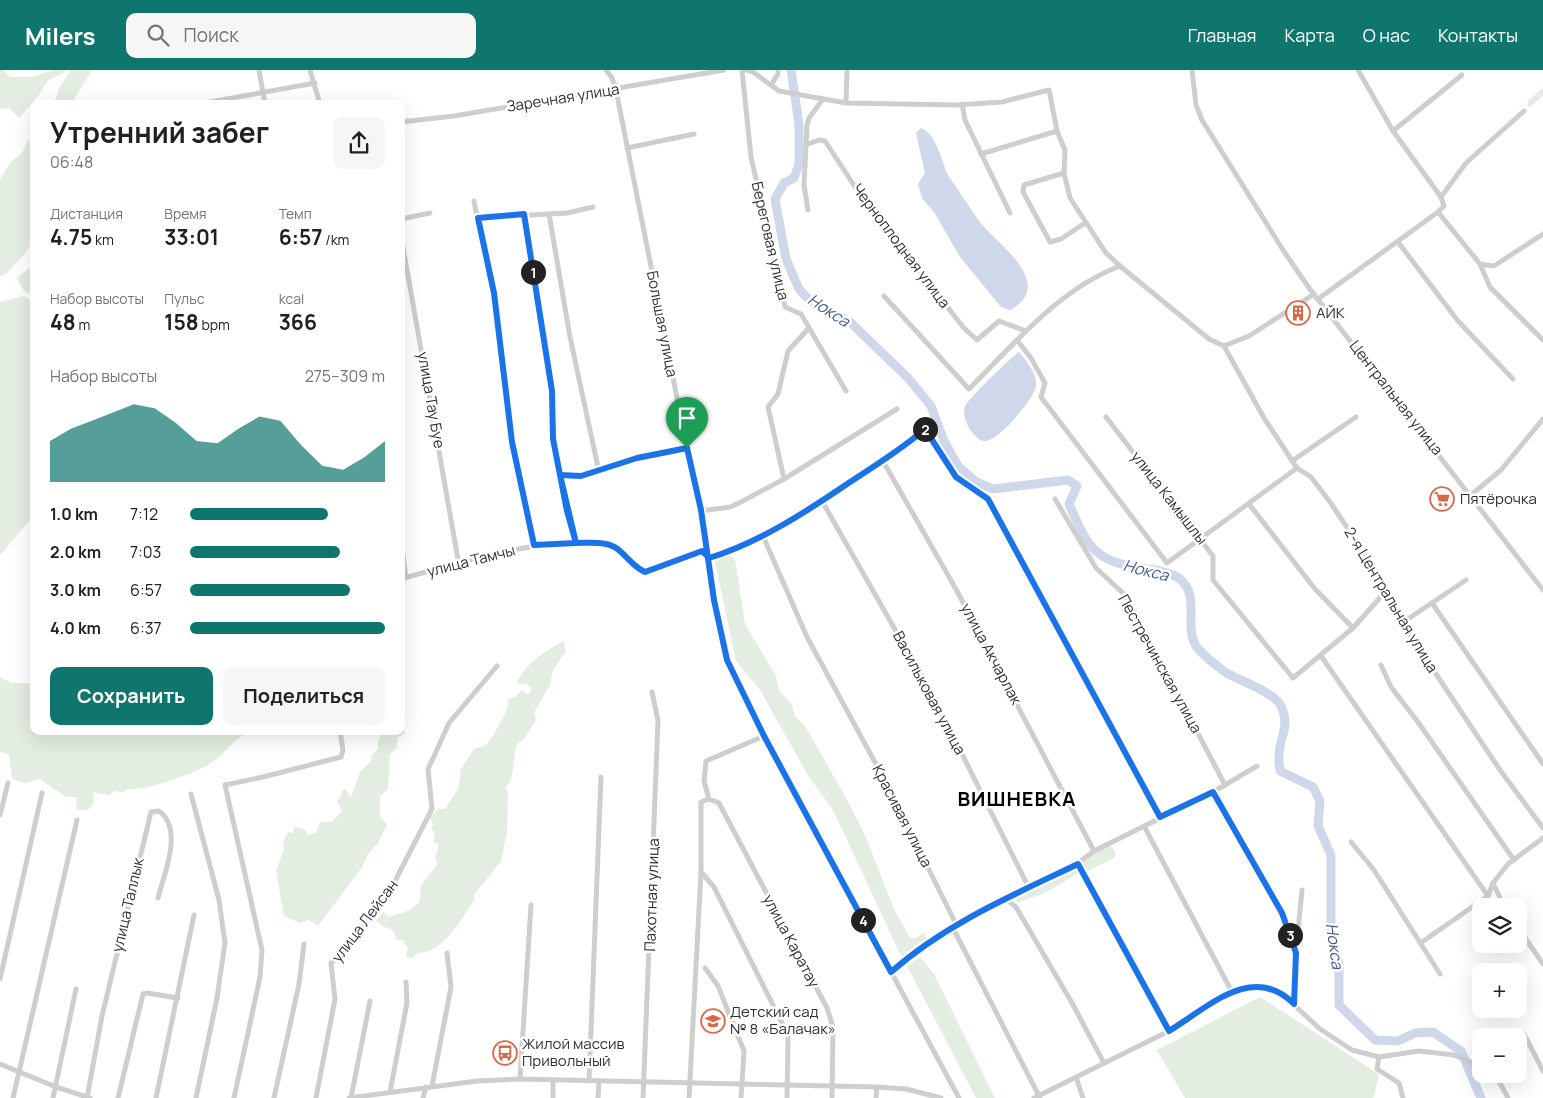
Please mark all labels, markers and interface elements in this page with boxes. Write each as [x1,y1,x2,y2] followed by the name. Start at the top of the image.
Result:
[126,13,476,58] search box
[25,19,96,52] text: Milers
[144,21,172,49] icon: search
[184,22,239,48] text: Поиск
[1188,23,1257,47] text: Главная
[1285,23,1335,47] text: Карта
[1363,23,1410,47] text: О нас
[1438,23,1518,47] text: Контакты
[505,78,621,117] street label: Заречная улица
[50,113,269,151] text: Утренний забег
[333,117,385,169] button: share
[50,151,93,173] text: 06:48
[747,179,794,302] street label: Береговая улица
[848,179,955,312] street label: Черноплодная улица
[50,204,123,223] text: Дистанция
[164,204,207,223] text: Время
[279,204,312,223] text: Темп
[50,223,92,251] text: 4.75
[164,223,219,251] text: 33:01
[279,223,322,251] text: 6:57
[92,230,114,249] text: km
[322,230,349,249] text: /km
[520,260,546,284] pin: 1
[530,263,537,282] text: 1
[642,269,683,379] street label: Большая улица
[804,288,855,332] water label: Нокса
[50,289,144,308] text: Набор высоты
[164,289,204,308] text: Пульс
[279,289,304,308] text: kcal
[1285,300,1311,326] building icon: АЙК
[1316,302,1345,323] place label: АЙК
[50,308,76,336] text: 48
[164,308,199,336] text: 158
[279,308,317,336] text: 366
[76,315,90,334] text: m
[199,315,230,334] text: bpm
[1345,336,1448,460] street label: Центральная улица
[413,350,450,450] street label: улица Тау Буе
[50,365,157,387] text: Набор высоты
[305,365,385,387] text: 275–309 m
[666,397,708,448] pin
[673,404,701,432] icon: arrive
[912,416,938,442] pin: 2
[921,420,930,439] text: 2
[1126,447,1212,549] street label: улица Камышлы
[1429,486,1455,512] supermarket icon: Пятёрочка
[1460,488,1537,509] place label: Пятёрочка
[50,503,98,525] text: 1.0 km
[130,503,158,525] text: 7:12
[1340,523,1443,677] street label: 2-я Центральная улица
[425,539,517,582] street label: улица Тамчы
[50,541,101,563] text: 2.0 km
[130,541,161,563] text: 7:03
[1121,554,1172,586] water label: Нокса
[50,579,101,601] text: 3.0 km
[130,579,162,601] text: 6:57
[1113,591,1207,737] street label: Пестречинская улица
[956,599,1027,709] street label: улица Акчарлак
[50,617,101,639] text: 4.0 km
[130,617,162,639] text: 6:37
[888,627,971,758] street label: Васильковая улица
[50,667,213,725] button: Сохранить
[223,667,385,725] button: Поделиться
[867,761,937,871] street label: Красивая улица
[957,785,1077,812] district label: ВИШНЕВКА
[639,838,664,952] street label: Пахотная улица
[106,855,149,954] street label: улица Таллык
[327,875,403,966] street label: улица Лейсан
[758,890,825,991] street label: улица Каратау
[1472,898,1527,1083] map controls
[1472,898,1527,953] button: layers
[850,908,876,932] pin: 4
[859,911,868,930] text: 4
[1278,922,1302,948] pin: 3
[1321,922,1349,971] water label: Нокса
[1286,926,1295,945] text: 3
[1472,963,1527,1018] button: +
[730,1001,836,1039] place label: Детский сад № 8 «Балачак»
[700,1008,726,1034] school or university icon: Детский сад № 8 «Балачак»
[1472,1028,1527,1083] button: −
[522,1033,625,1071] place label: Жилой массив Привольный
[492,1040,518,1066] bus stop icon: Жилой массив Привольный

